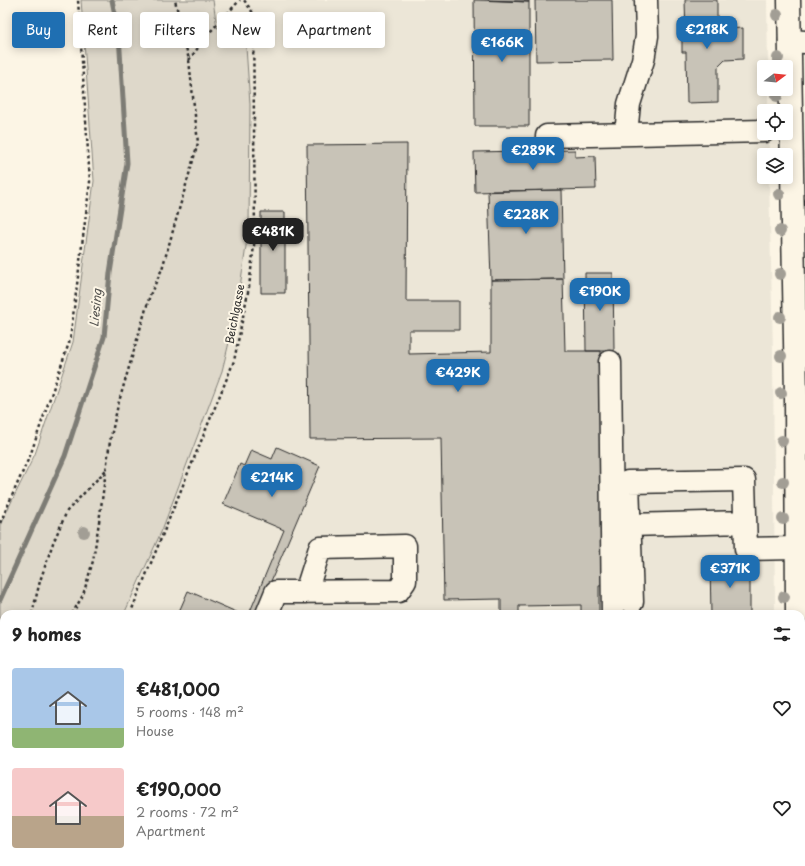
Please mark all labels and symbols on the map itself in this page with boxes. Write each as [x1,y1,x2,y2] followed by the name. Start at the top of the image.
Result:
[679,16,735,50] pin: €218K
[474,29,530,63] pin: €166K
[757,60,793,96] north arrow
[505,137,561,171] pin: €289K
[498,201,554,235] pin: €228K
[245,218,301,252] pin: €481K
[572,278,628,312] pin: €190K
[220,282,249,345] street label: Beichlgasse
[84,287,106,328] water label: Liesing
[430,359,486,393] pin: €429K
[244,464,300,498] pin: €214K
[702,555,758,589] pin: €371K

